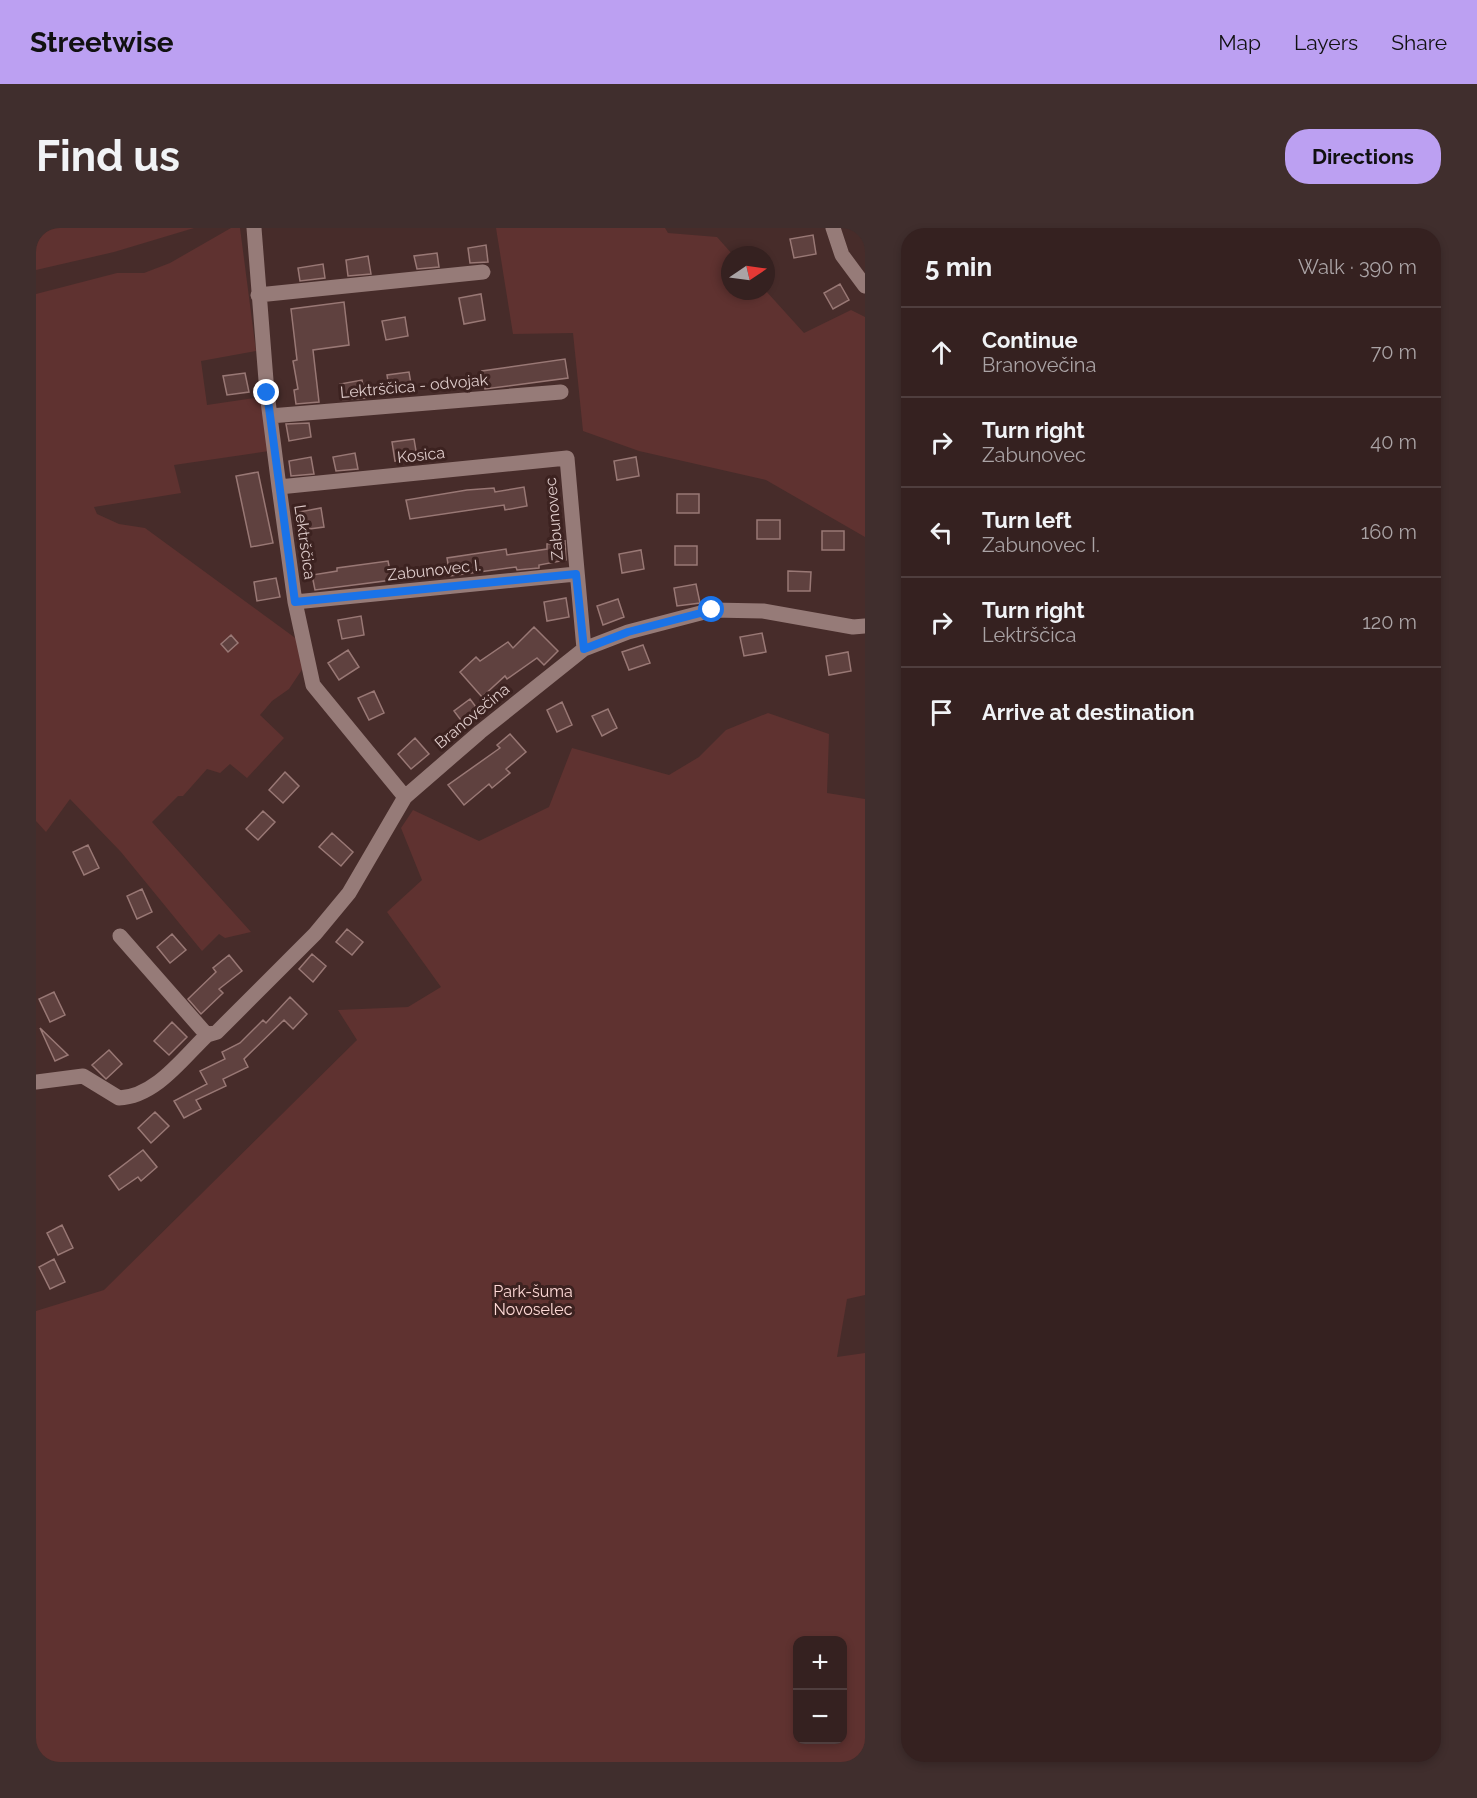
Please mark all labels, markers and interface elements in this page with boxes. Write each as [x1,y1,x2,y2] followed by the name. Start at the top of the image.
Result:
[30,26,174,59] text: Streetwise
[1218,30,1261,55] text: Map
[1294,30,1358,55] text: Layers
[1391,30,1447,55] text: Share
[1285,129,1441,184] button: Directions
[36,132,180,181] text: Find us
[721,246,775,300] north arrow
[925,252,992,282] text: 5 min
[1298,255,1417,279] text: Walk · 390 m
[982,327,1078,353] text: Continue
[925,336,958,369] icon: ahead
[1371,340,1417,364] text: 70 m
[982,353,1096,377] text: Branovečina
[339,370,489,402] street label: Lektrščica - odvojak
[253,379,279,405] route end
[982,417,1085,443] text: Turn right
[925,426,958,459] icon: right
[1370,430,1417,454] text: 40 m
[396,443,446,467] street label: Kosica
[982,443,1086,467] text: Zabunovec
[541,477,567,561] street label: Zabunovec
[290,503,320,581] street label: Lektrščica
[982,507,1072,533] text: Turn left
[925,516,958,549] icon: left
[1361,520,1417,544] text: 160 m
[982,533,1100,557] text: Zabunovec I.
[386,556,482,584] street label: Zabunovec I.
[698,596,724,622] route start
[982,597,1085,623] text: Turn right
[925,606,958,639] icon: right
[1362,610,1417,634] text: 120 m
[982,623,1076,647] text: Lektrščica
[431,679,513,753] street label: Branovečina
[925,696,958,729] icon: arrive
[982,699,1195,725] text: Arrive at destination
[493,1282,573,1319] park label: Park-šuma Novoselec
[793,1636,847,1744] map controls
[793,1636,847,1690] button: +
[793,1690,847,1744] button: −

